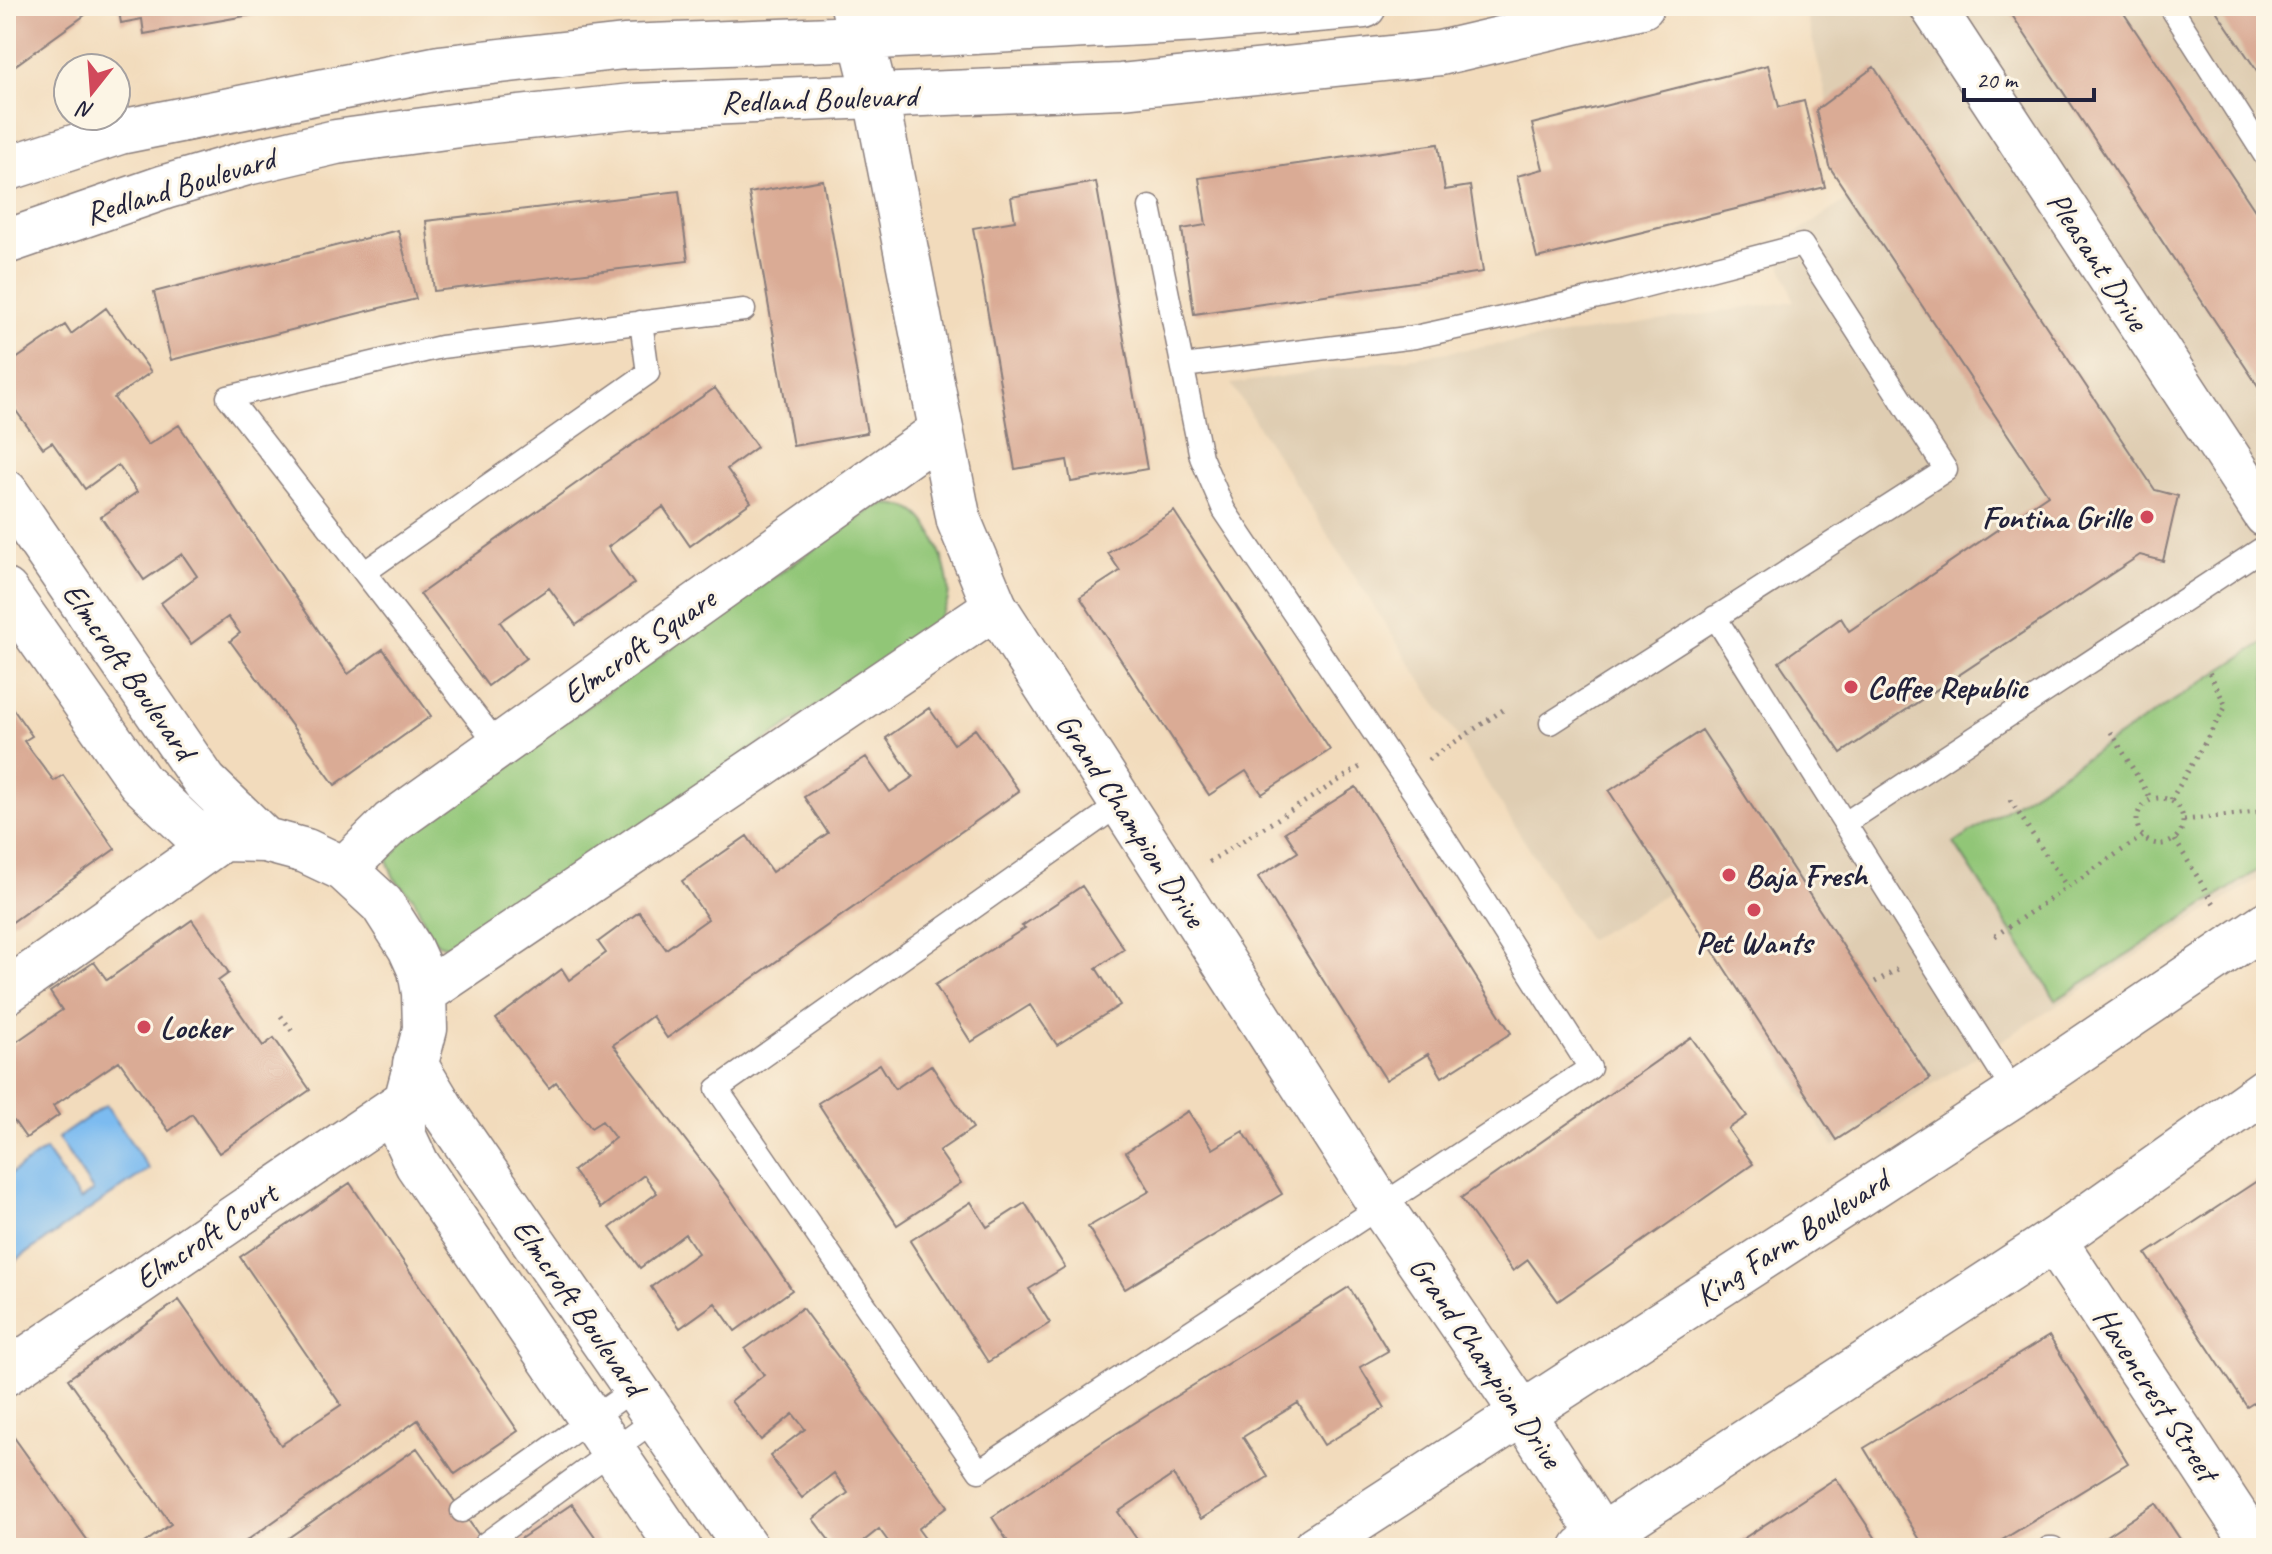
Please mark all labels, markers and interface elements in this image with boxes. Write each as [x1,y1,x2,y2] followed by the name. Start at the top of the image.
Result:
[52,52,132,132] north arrow
[1964,52,2094,102] scale bar
[1976,65,2019,95] text: 20 m
[720,75,923,123] street label: Redland Boulevard
[73,94,97,126] text: N
[80,136,285,234] street label: Redland Boulevard
[2038,184,2160,340] street label: Pleasant Drive
[1982,497,2133,538] place label: Fontina Grille
[2138,508,2156,526] marker: Fontina Grille
[53,575,207,771] street label: Elmcroft Boulevard
[555,577,726,714] street label: Elmcroft Square
[1867,667,2030,708] place label: Coffee Republic
[1842,678,1860,696] marker: Coffee Republic
[1047,705,1217,937] street label: Grand Champion Drive
[1745,855,1869,896] place label: Baja Fresh
[1720,866,1738,884] marker: Baja Fresh
[1745,901,1763,919] marker: Pet Wants
[1696,922,1815,963] place label: Pet Wants
[160,1007,235,1048] place label: Locker
[135,1018,153,1036] marker: Locker
[1687,1157,1901,1316] street label: King Farm Boulevard
[127,1171,288,1299] street label: Elmcroft Court
[503,1211,657,1407] street label: Elmcroft Boulevard
[1400,1248,1573,1478] street label: Grand Champion Drive
[2084,1299,2230,1493] street label: Havencrest Street

